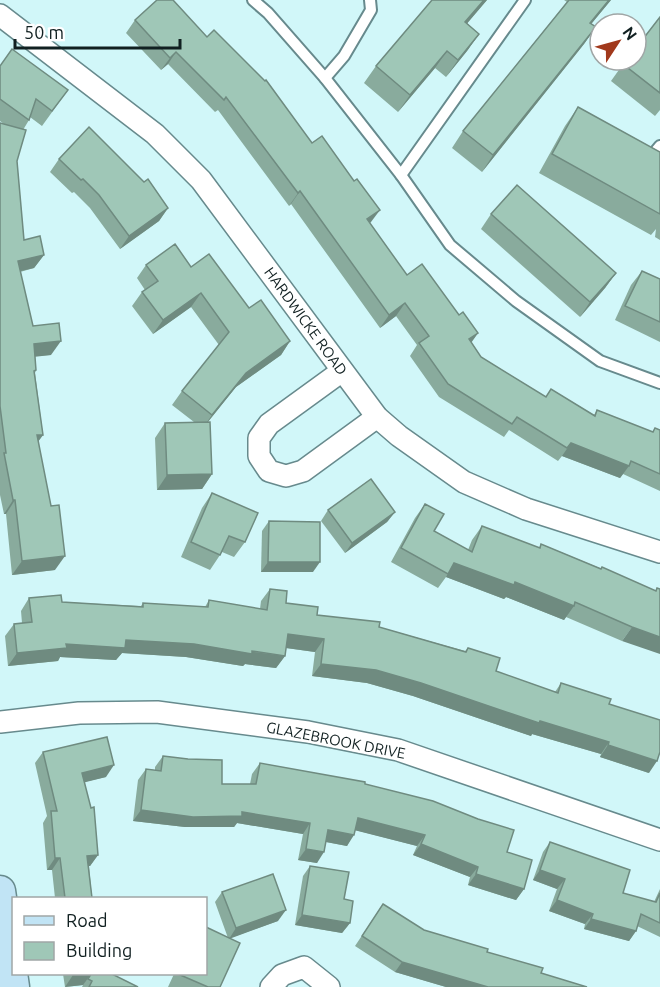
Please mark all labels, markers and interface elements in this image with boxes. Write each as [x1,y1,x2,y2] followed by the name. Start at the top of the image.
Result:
[15,12,180,50] scale bar
[588,12,648,72] north arrow
[24,22,64,42] text: 50 m
[619,23,641,43] text: N
[261,264,351,378] street label: HARDWICKE ROAD
[265,718,407,762] street label: GLAZEBROOK DRIVE
[12,897,207,975] legend
[66,910,108,930] text: Road
[66,940,132,960] text: Building

